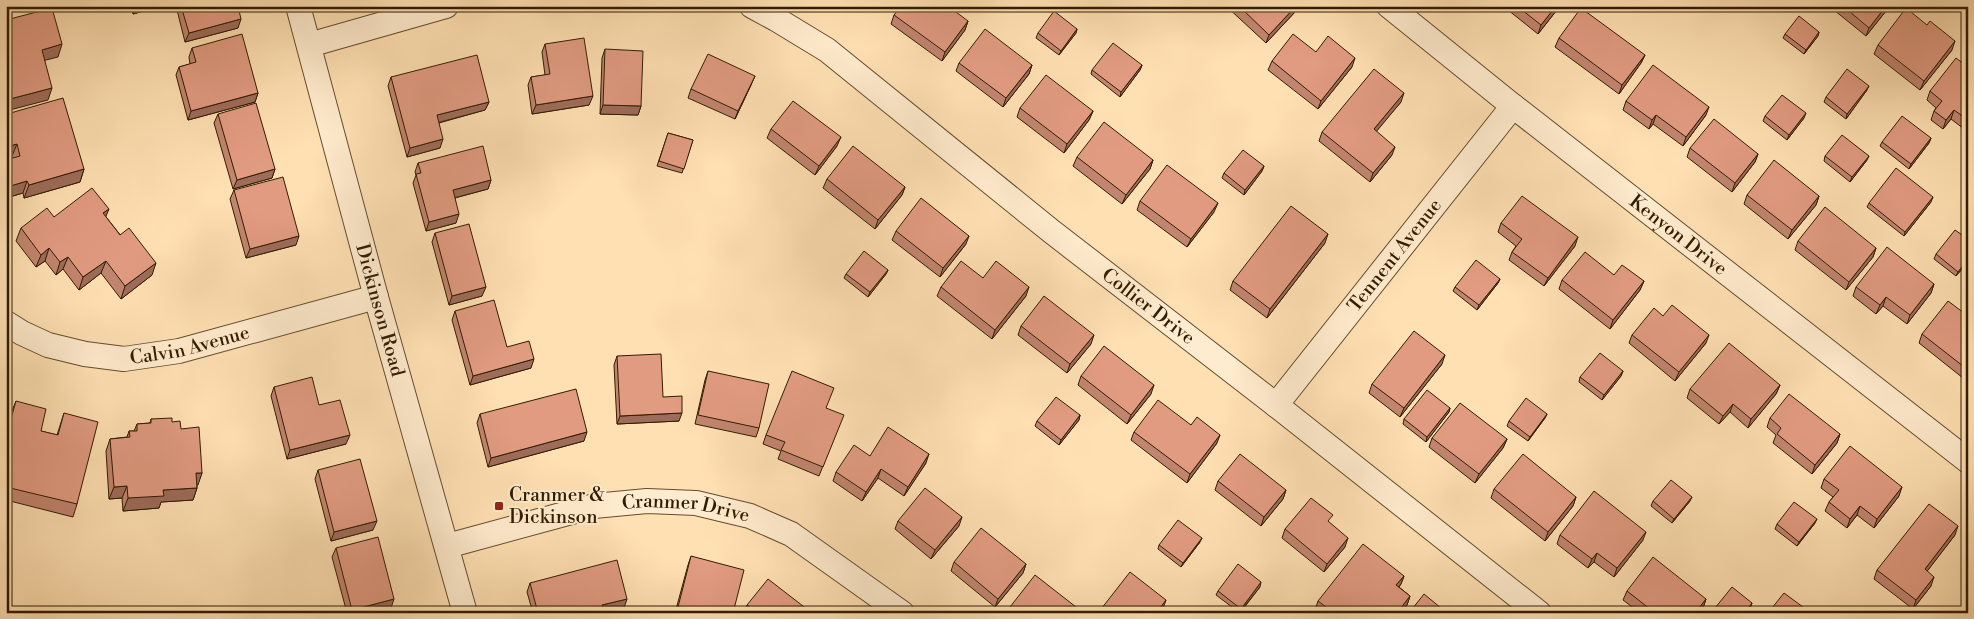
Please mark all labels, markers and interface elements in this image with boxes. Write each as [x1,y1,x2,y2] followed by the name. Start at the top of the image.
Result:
[1625,189,1732,281] street label: Kenyon Drive
[1342,194,1447,317] street label: Tennent Avenue
[350,241,410,379] street label: Dickinson Road
[1097,263,1200,350] street label: Collier Drive
[128,320,252,370] street label: Calvin Avenue
[509,483,605,529] place label: Cranmer & Dickinson
[621,489,752,528] street label: Cranmer Drive
[493,500,505,512] marker: Cranmer & Dickinson

